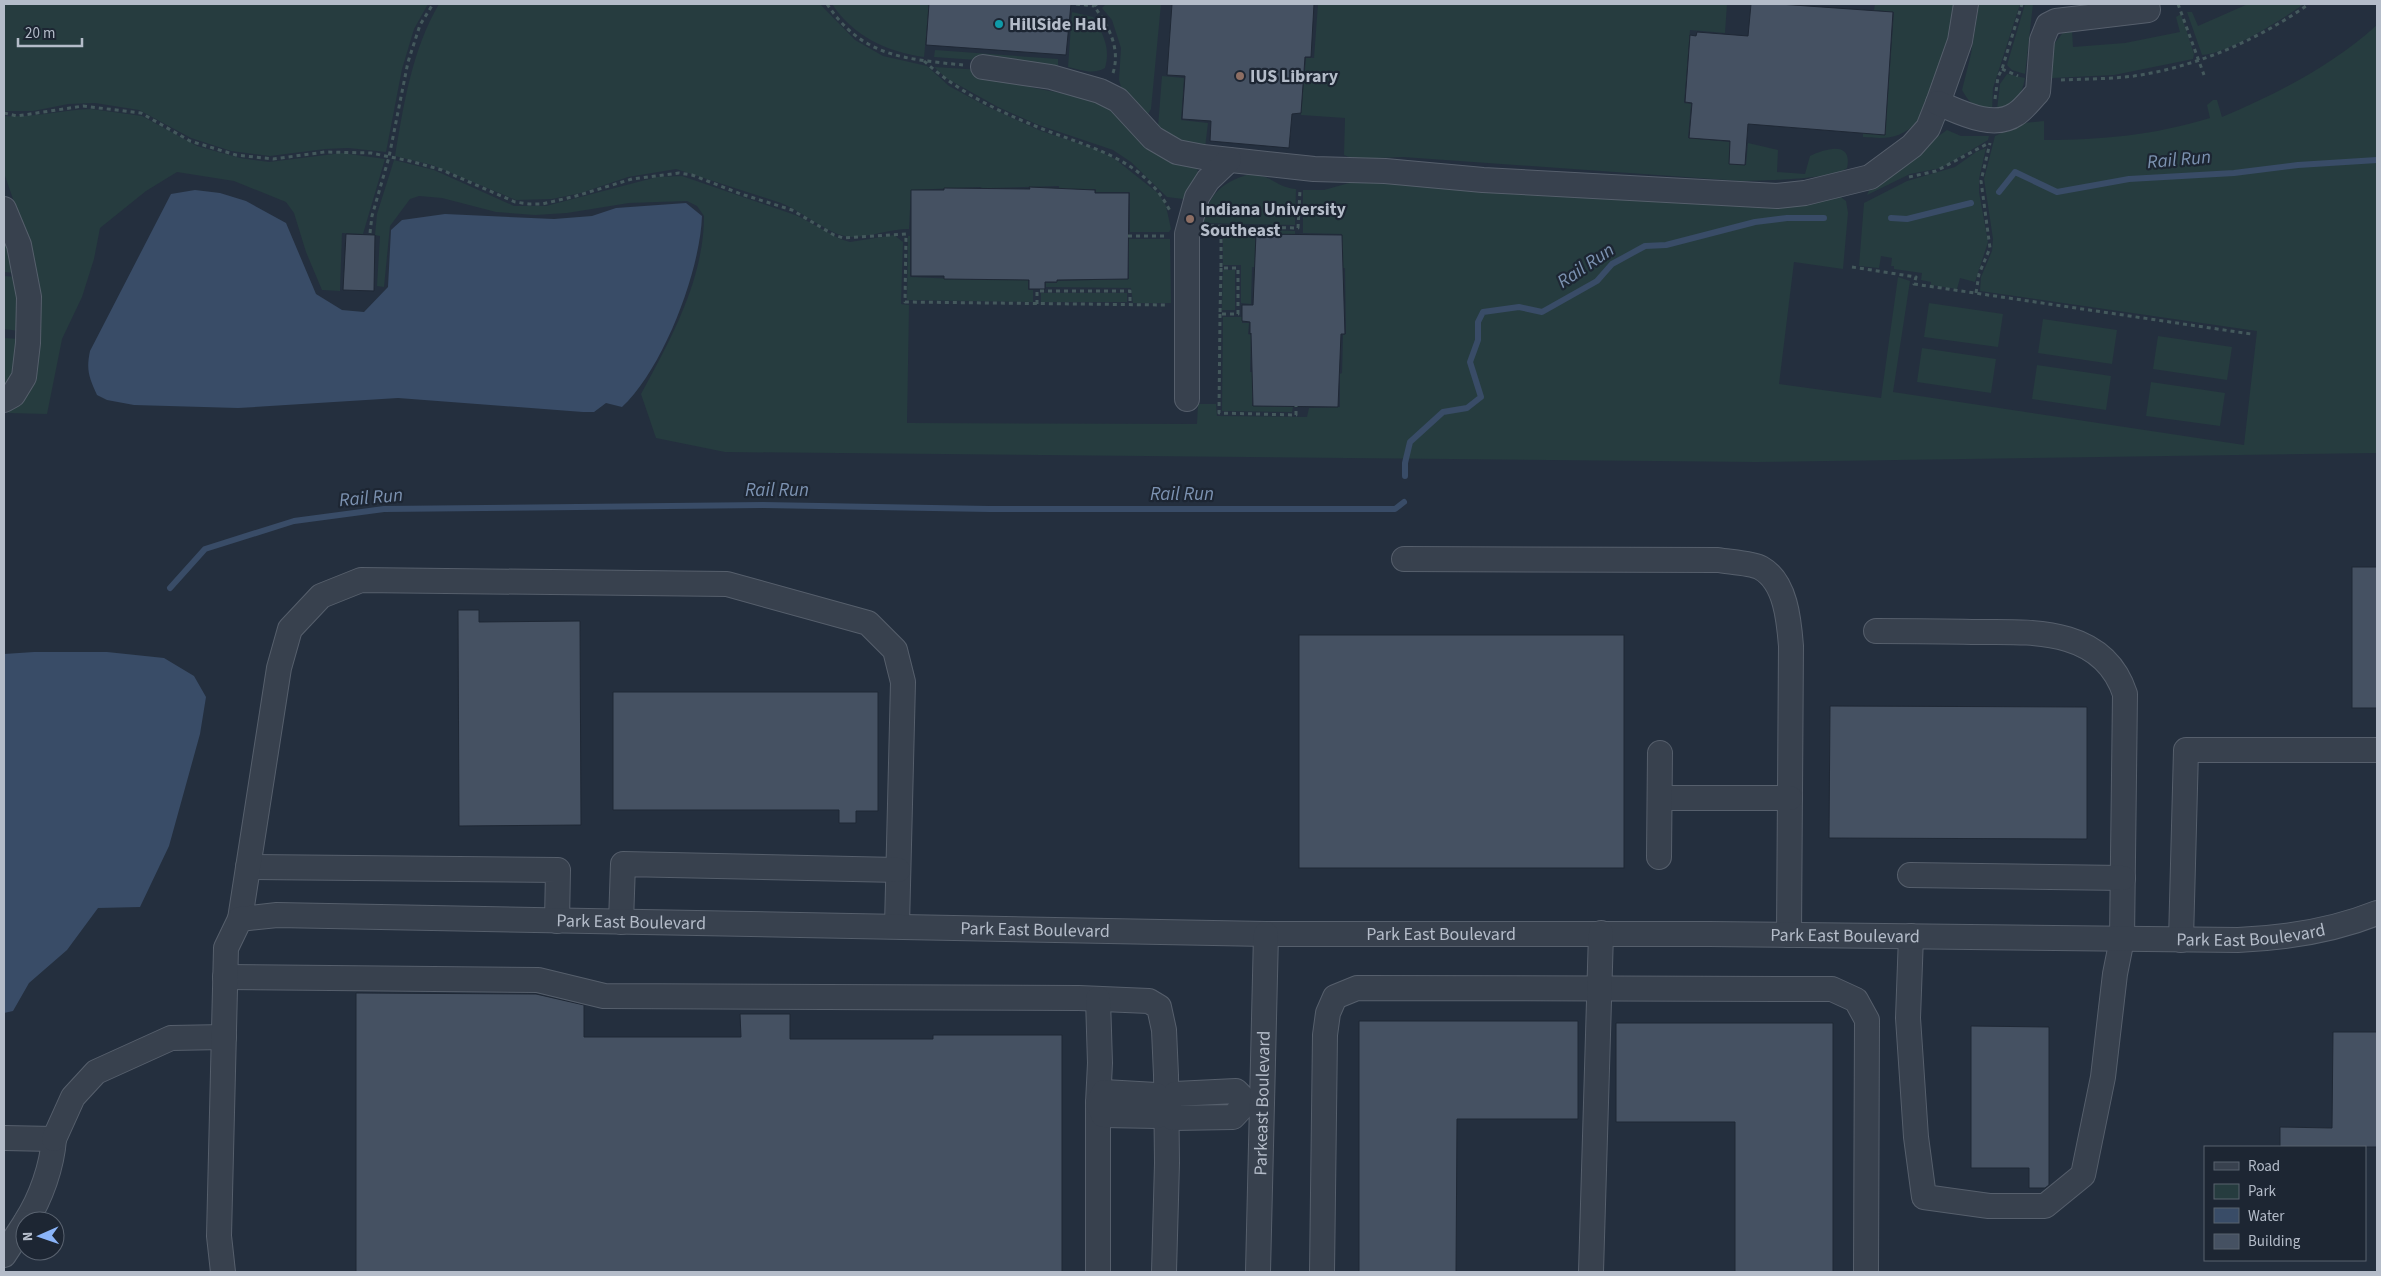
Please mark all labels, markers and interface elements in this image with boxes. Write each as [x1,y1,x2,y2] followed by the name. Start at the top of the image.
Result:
[1009,12,1107,37] place label: HillSide Hall
[18,15,81,47] scale bar
[993,18,1005,30] marker: HillSide Hall
[25,23,55,44] text: 20 m
[1250,64,1339,89] place label: IUS Library
[1234,70,1246,82] marker: IUS Library
[2146,144,2212,176] water label: Rail Run
[1200,197,1347,243] place label: Indiana University Southeast
[1184,213,1196,225] marker: Indiana University Southeast
[1552,237,1620,295] water label: Rail Run
[745,477,809,504] water label: Rail Run
[1150,481,1214,508] water label: Rail Run
[338,482,404,514] water label: Rail Run
[556,908,706,936] street label: Park East Boulevard
[960,916,1110,944] street label: Park East Boulevard
[2176,917,2328,953] street label: Park East Boulevard
[1366,922,1516,947] street label: Park East Boulevard
[1770,922,1920,949] street label: Park East Boulevard
[1248,1030,1276,1176] street label: Parkeast Boulevard
[2204,1146,2366,1261] legend
[2248,1156,2280,1177] text: Road
[2248,1181,2277,1202] text: Park
[2248,1206,2285,1227] text: Water
[15,1211,65,1261] north arrow
[18,1231,38,1241] text: N
[2248,1231,2301,1252] text: Building

